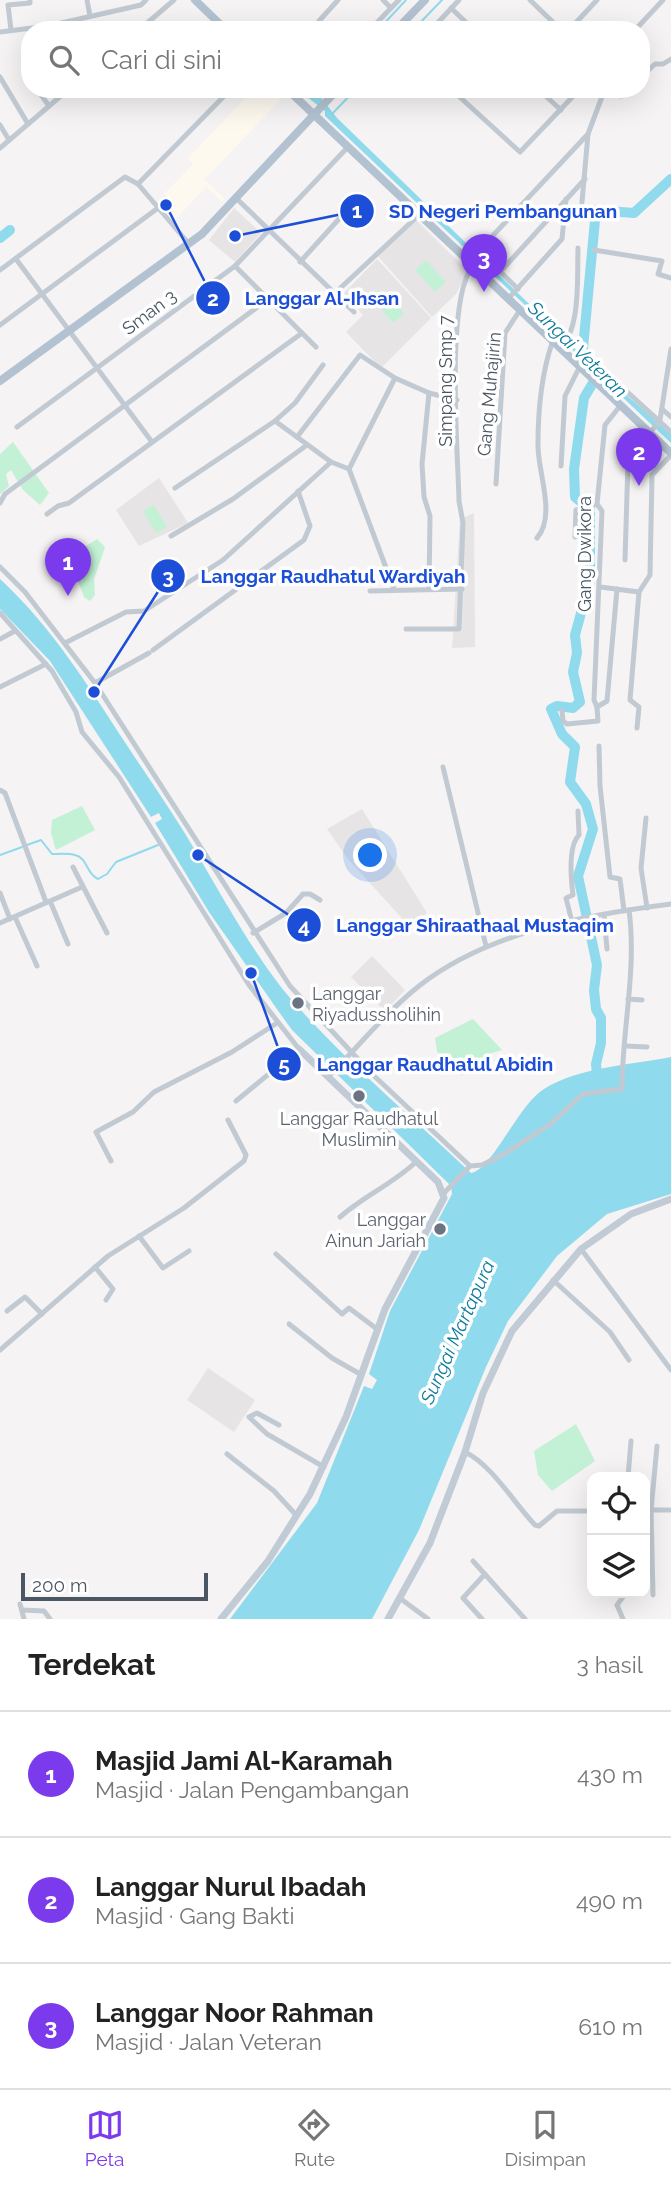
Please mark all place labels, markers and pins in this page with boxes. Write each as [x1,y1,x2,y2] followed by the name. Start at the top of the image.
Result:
[340,191,631,231] callout: SD Negeri Pembangunan
[461,234,507,292] pin: 3
[195,278,414,318] callout: Langgar Al-Ihsan
[616,428,662,486] pin: 2
[45,538,91,596] pin: 1
[151,556,480,596] callout: Langgar Raudhatul Wardiyah
[287,905,628,945] callout: Langgar Shiraathaal Mustaqim
[312,983,441,1025] place label: Langgar Riyadussholihin
[290,995,306,1011] marker: Langgar Riyadussholihin
[267,1044,568,1084] callout: Langgar Raudhatul Abidin
[351,1088,367,1104] marker: Langgar Raudhatul Muslimin
[280,1108,438,1150] place label: Langgar Raudhatul Muslimin
[325,1209,427,1251] place label: Langgar Ainun Jariah
[432,1221,448,1237] marker: Langgar Ainun Jariah

